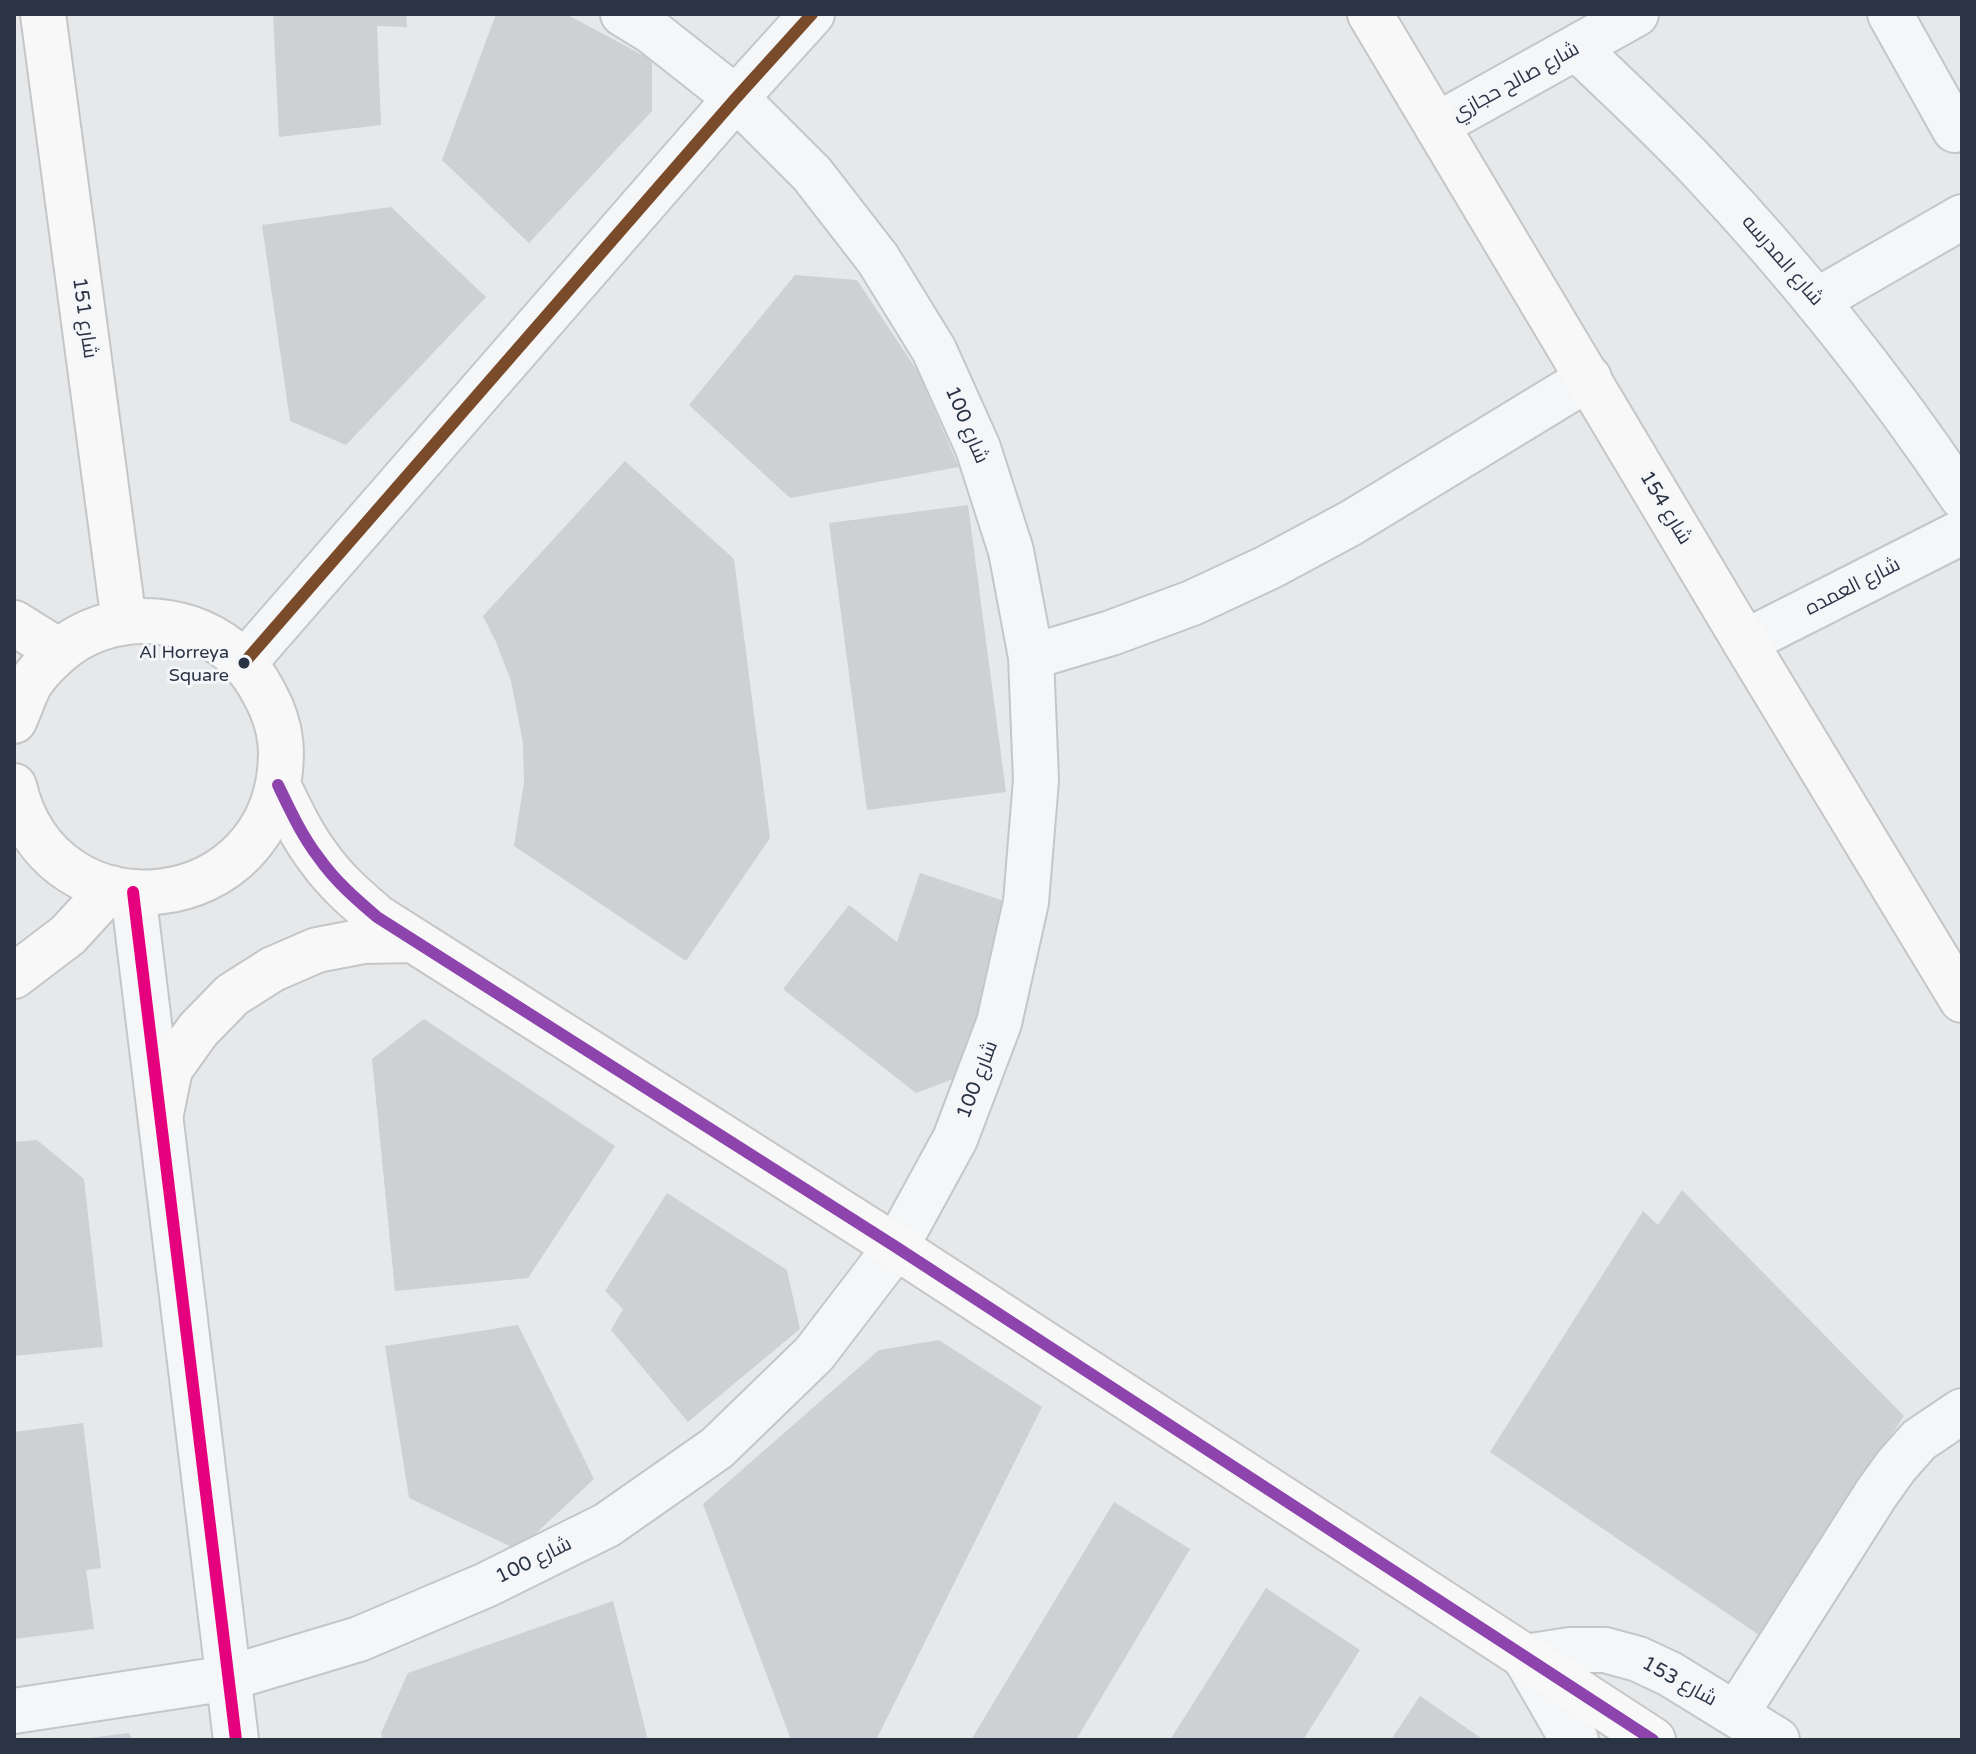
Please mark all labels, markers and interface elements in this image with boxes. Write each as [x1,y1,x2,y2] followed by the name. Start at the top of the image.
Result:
[1448,37,1584,127] street label: شارع صالح حجازي
[1736,211,1828,311] street label: شارع المدرسه
[66,276,102,360] street label: شارع 151
[939,383,993,467] street label: شارع 100
[1634,467,1696,549] street label: شارع 154
[1801,553,1905,621] street label: شارع العمده
[139,642,229,684] place label: Al Horreya Square
[236,655,252,671] marker: Al Horreya Square
[952,1038,1004,1122] street label: شارع 100
[492,1532,576,1590] street label: شارع 100
[1637,1652,1721,1712] street label: شارع 153

